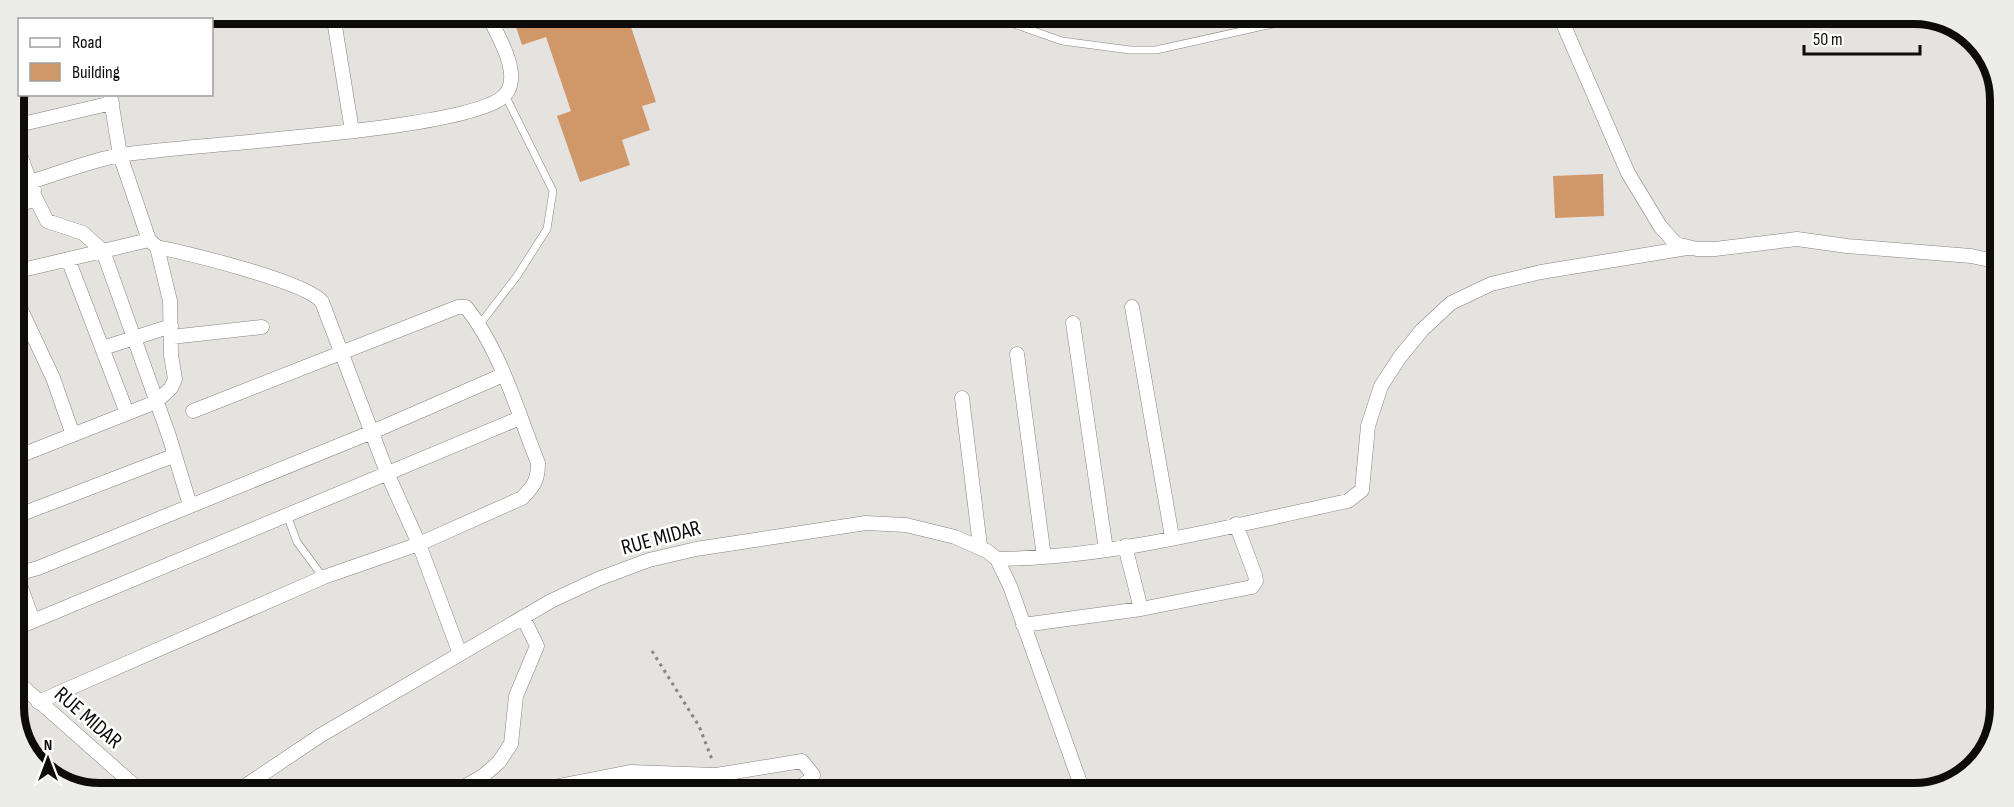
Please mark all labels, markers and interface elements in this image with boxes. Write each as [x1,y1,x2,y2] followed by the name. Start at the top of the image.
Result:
[18,18,213,96] legend
[1804,18,1920,56] scale bar
[1813,29,1843,50] text: 50 m
[72,32,102,53] text: Road
[72,62,120,83] text: Building
[618,514,704,562] street label: RUE MIDAR
[49,681,127,755] street label: RUE MIDAR
[18,729,78,789] north arrow
[44,736,52,755] text: N

